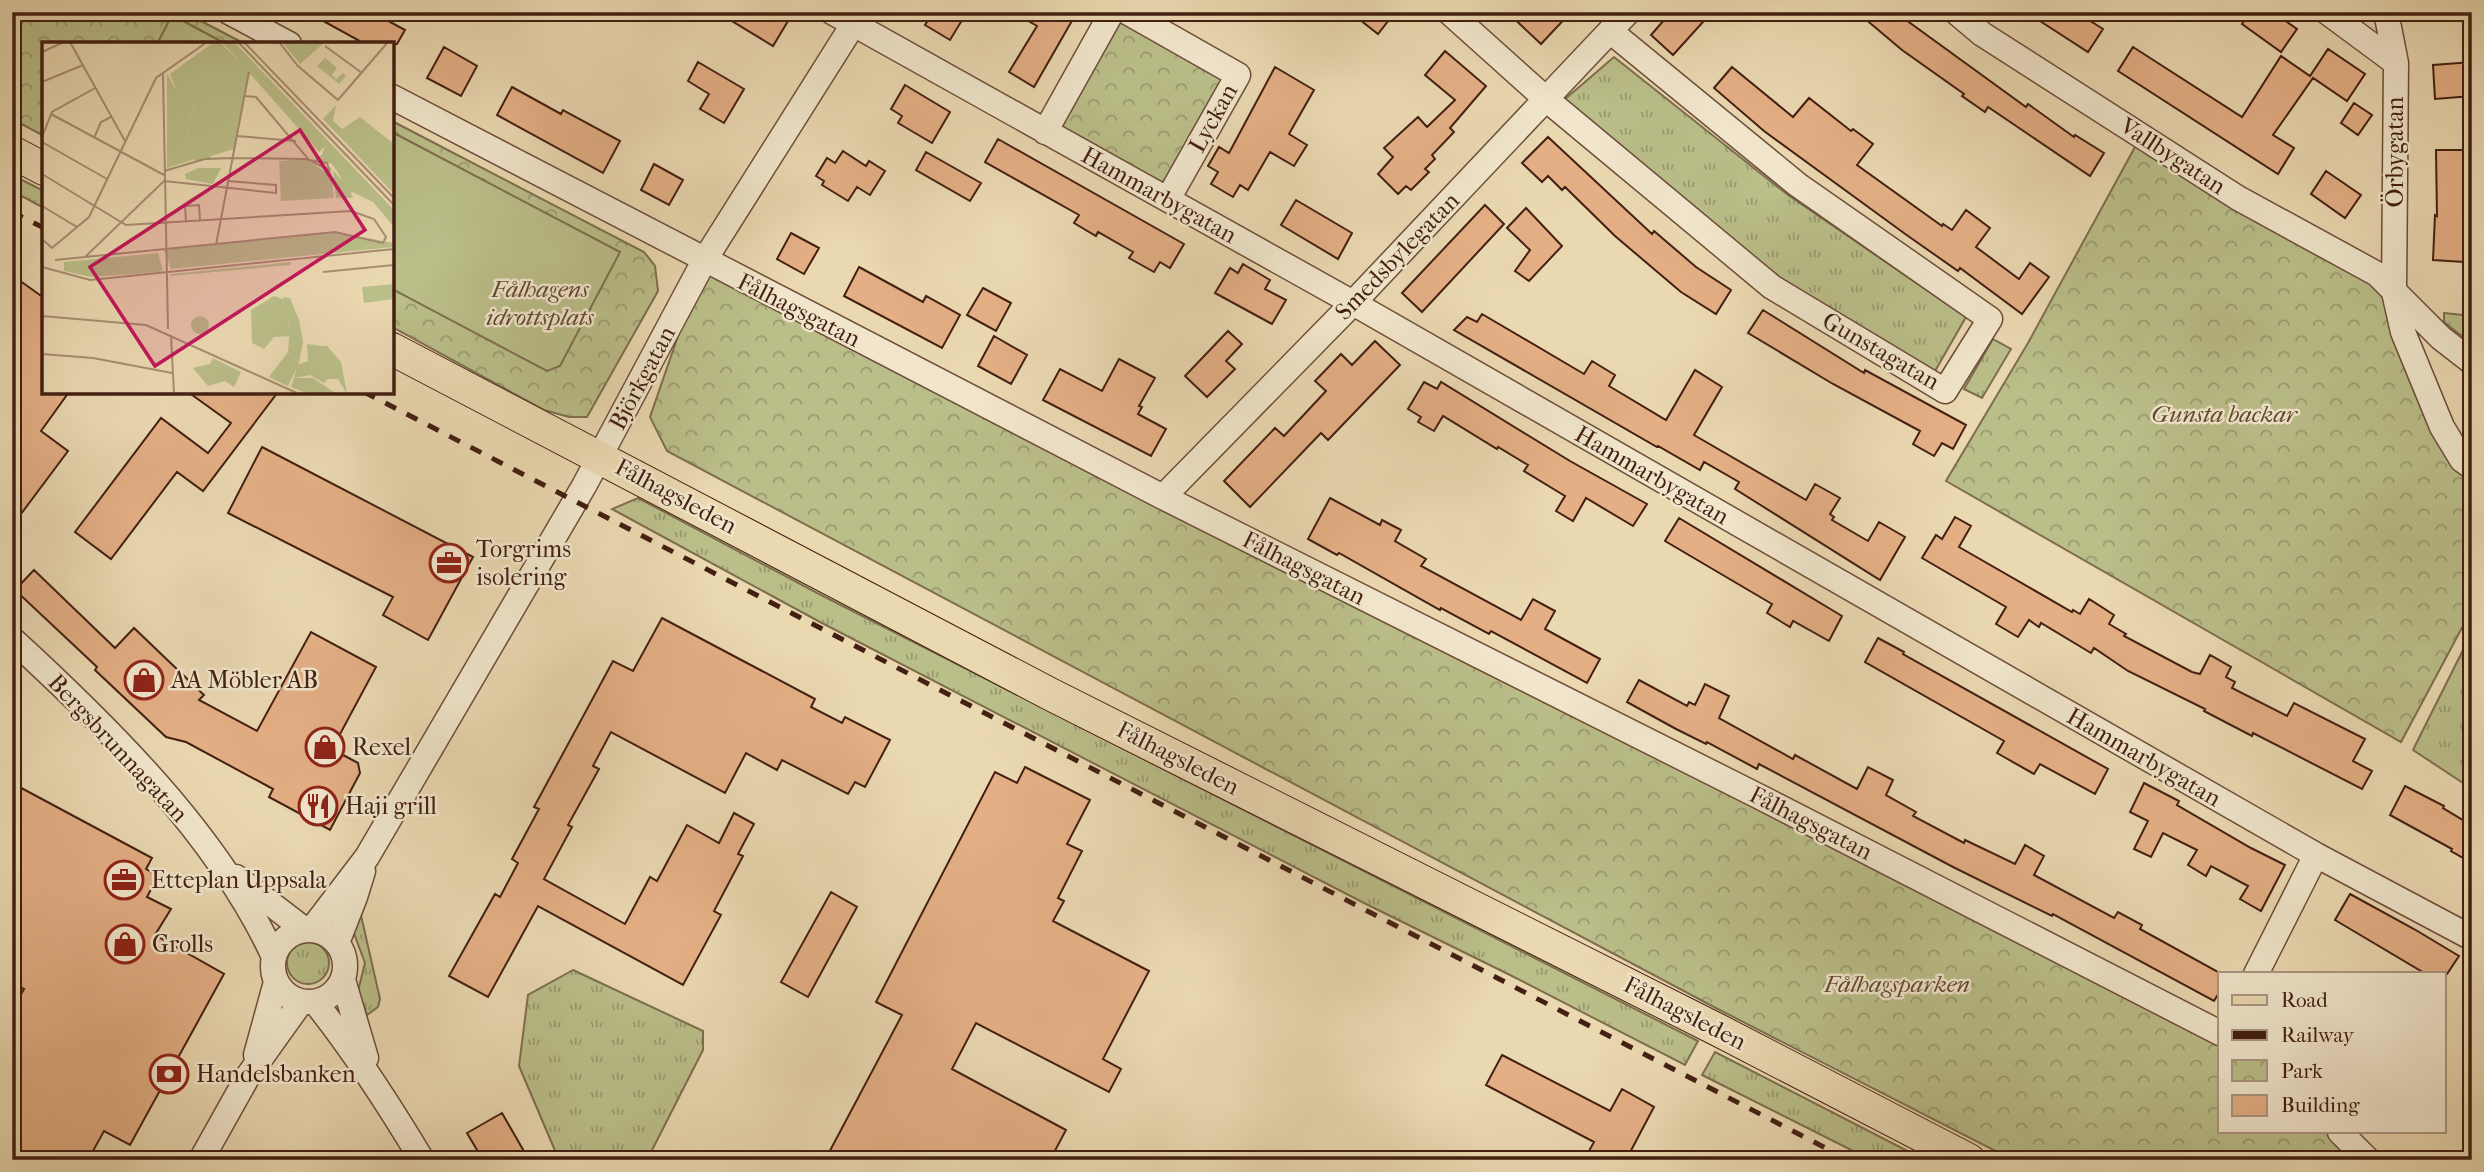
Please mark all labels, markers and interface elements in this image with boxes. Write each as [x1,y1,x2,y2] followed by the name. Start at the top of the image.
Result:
[42,42,394,394] inset map
[1183,79,1243,157] street label: Lyckan
[2380,96,2409,208] street label: Örbygatan
[2114,111,2231,201] street label: Vallbygatan
[1077,141,1242,249] street label: Hammarbygatan
[1329,186,1465,326] street label: Smedsbylegatan
[733,267,865,353] street label: Fålhagsgatan
[486,275,594,331] park label: Fålhagens idrottsplats
[1817,306,1945,396] street label: Gunstagatan
[603,321,681,435] street label: Björkgatan
[2151,400,2299,428] park label: Gunsta backar
[1570,420,1734,530] street label: Hammarbygatan
[610,452,742,540] street label: Fålhagsleden
[1238,525,1370,611] street label: Fålhagsgatan
[476,535,571,591] place label: Torgrims isolering
[428,542,470,584] office icon: Torgrims isolering
[123,659,165,701] shop icon: AA Möbler AB
[170,666,318,694] place label: AA Möbler AB
[42,668,194,828] street label: Bergsbrunnagatan
[2062,702,2226,812] street label: Hammarbygatan
[1112,715,1244,801] street label: Fålhagsleden
[304,726,346,768] shop icon: Rexel
[352,733,412,761] place label: Rexel
[1745,780,1877,866] street label: Fålhagsgatan
[297,785,339,827] restaurant icon: Haji grill
[345,792,437,820] place label: Haji grill
[103,859,145,901] office icon: Etteplan Uppsala
[151,866,328,894] place label: Etteplan Uppsala
[104,923,146,965] shop icon: Grolls
[152,930,213,958] place label: Grolls
[1619,970,1751,1056] street label: Fålhagsleden
[1823,970,1970,998] park label: Fålhagsparken
[2218,972,2446,1134] legend
[2281,988,2328,1012] text: Road
[2281,1023,2355,1047] text: Railway
[148,1053,190,1095] bank icon: Handelsbanken
[2281,1059,2323,1083] text: Park
[196,1060,356,1088] place label: Handelsbanken
[2281,1093,2360,1117] text: Building

